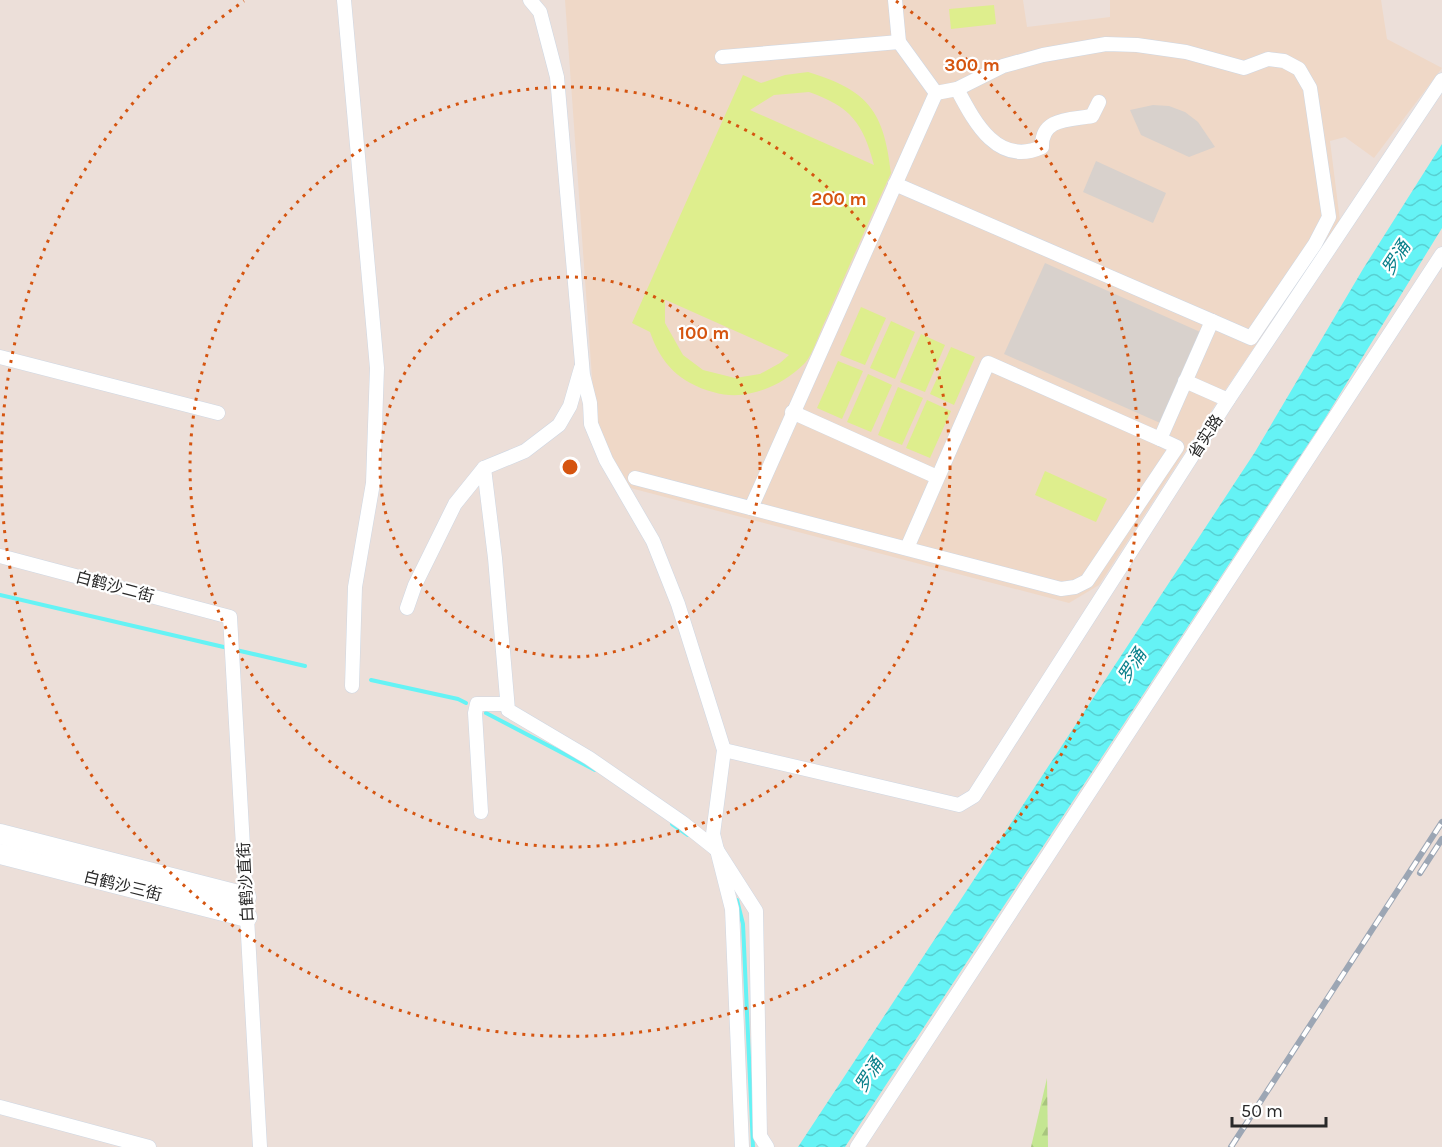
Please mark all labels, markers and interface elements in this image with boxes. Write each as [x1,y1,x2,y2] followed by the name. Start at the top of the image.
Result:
[944,54,1000,76] text: 300 m
[811,188,867,210] text: 200 m
[1377,235,1416,279] water label: 罗涌
[679,322,729,344] text: 100 m
[1184,411,1226,462] street label: 省实路
[560,457,580,477] centre of rings
[74,567,156,606] street label: 白鹤沙二街
[1113,643,1152,687] water label: 罗涌
[234,842,257,922] street label: 白鹤沙直街
[82,867,164,904] street label: 白鹤沙三街
[850,1052,889,1096] water label: 罗涌
[1232,1090,1326,1128] scale bar
[1241,1100,1283,1122] text: 50 m

